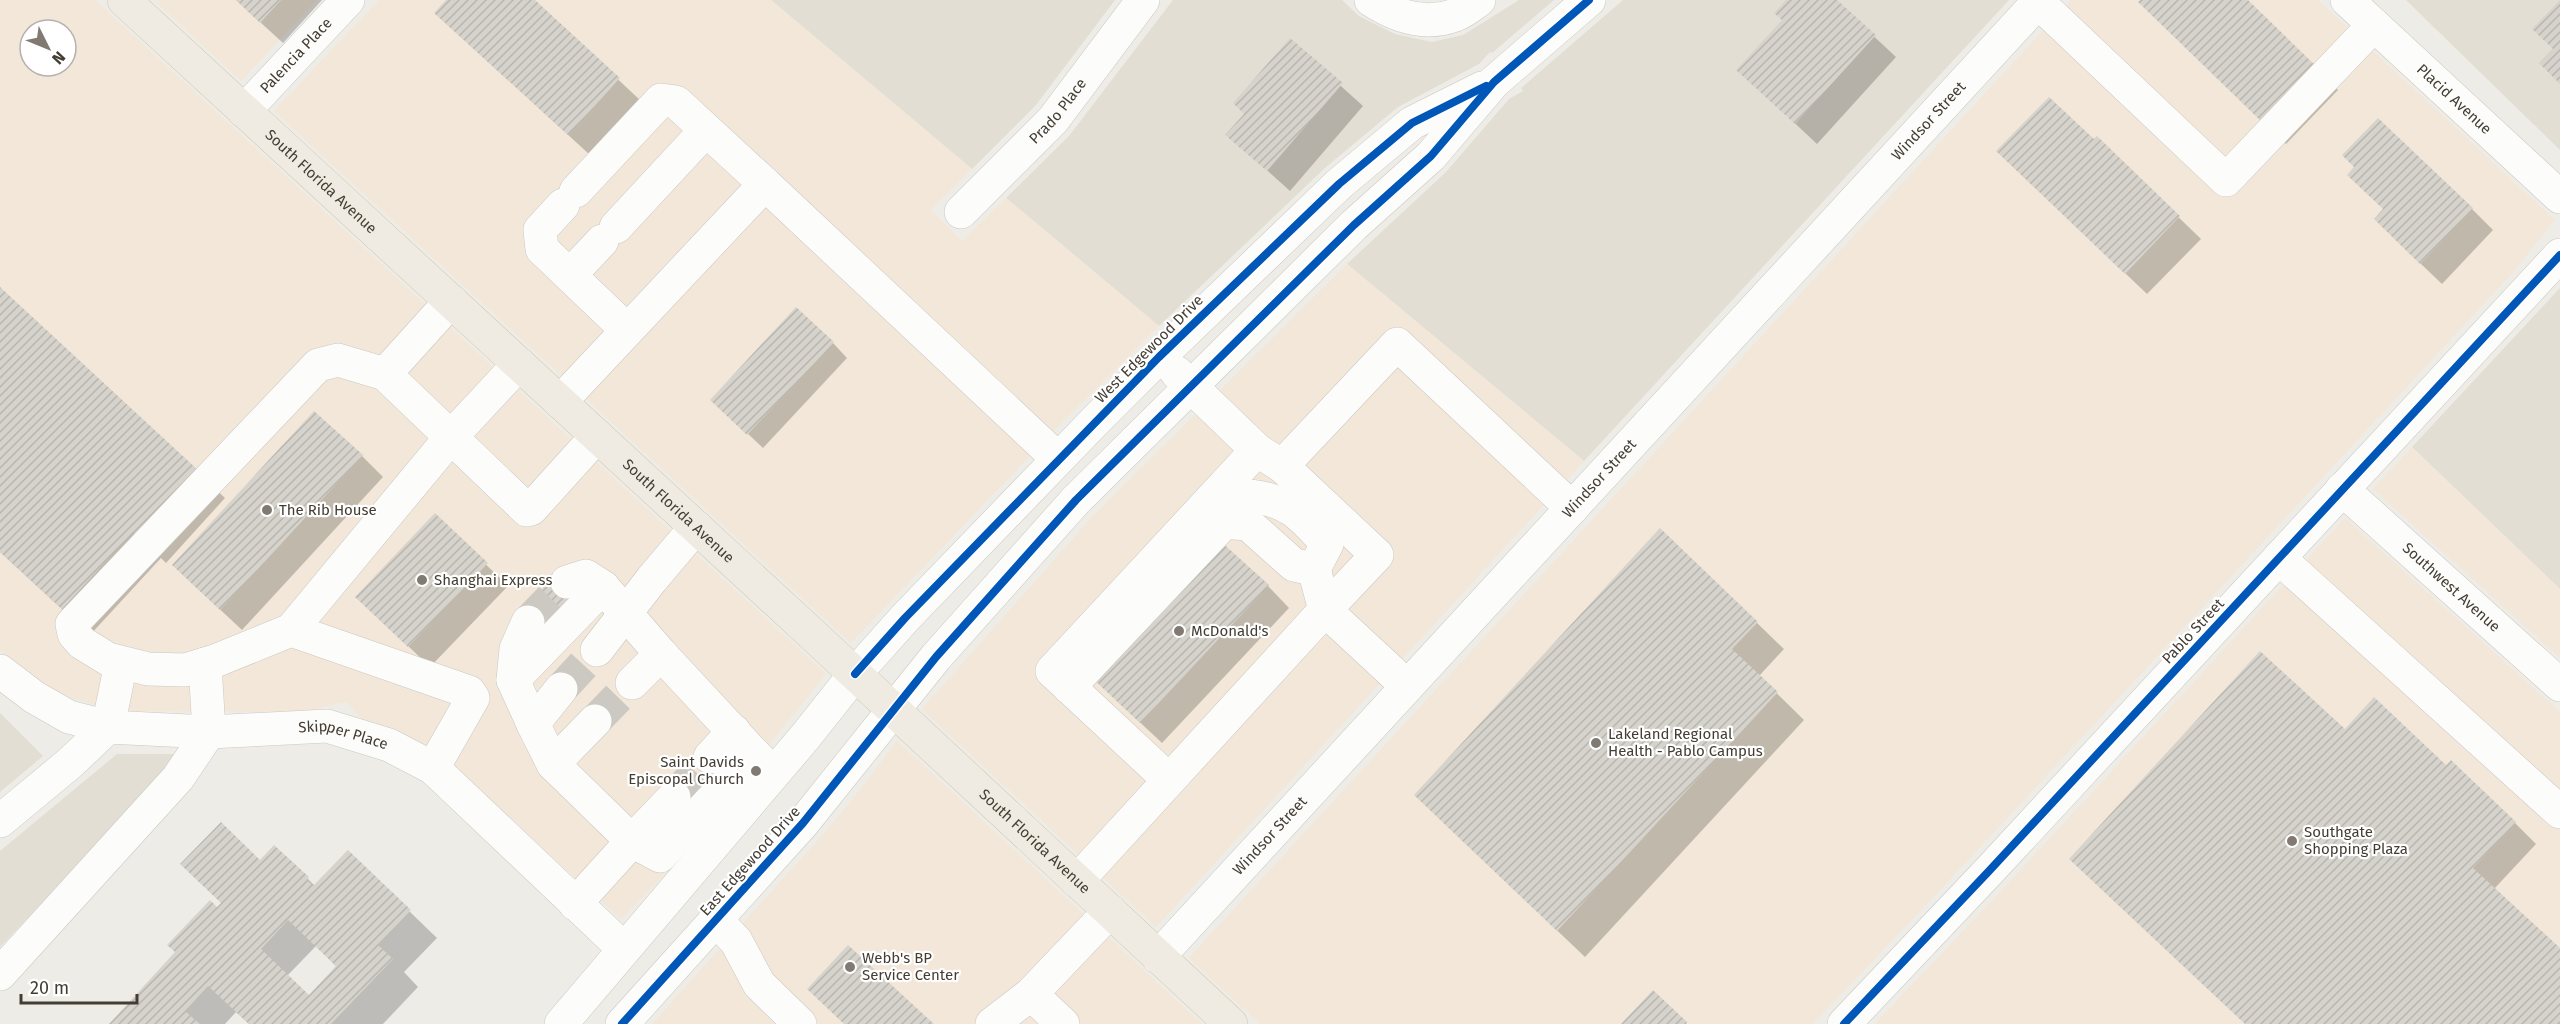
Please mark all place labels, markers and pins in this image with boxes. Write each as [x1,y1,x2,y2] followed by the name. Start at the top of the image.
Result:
[279,501,377,519] place label: The Rib House
[260,503,274,517] marker: The Rib House
[434,571,552,589] place label: Shanghai Express
[415,573,429,587] marker: Shanghai Express
[1191,622,1269,640] place label: McDonald's
[1172,624,1186,638] marker: McDonald's
[1608,725,1763,760] place label: Lakeland Regional Health - Pablo Campus
[1589,736,1603,750] marker: Lakeland Regional Health - Pablo Campus
[628,753,744,788] place label: Saint Davids Episcopal Church
[749,764,763,778] marker: Saint Davids Episcopal Church
[2304,823,2408,858] place label: Southgate Shopping Plaza
[2285,834,2299,848] marker: Southgate Shopping Plaza
[862,949,959,984] place label: Webb's BP Service Center
[843,960,857,974] marker: Webb's BP Service Center

